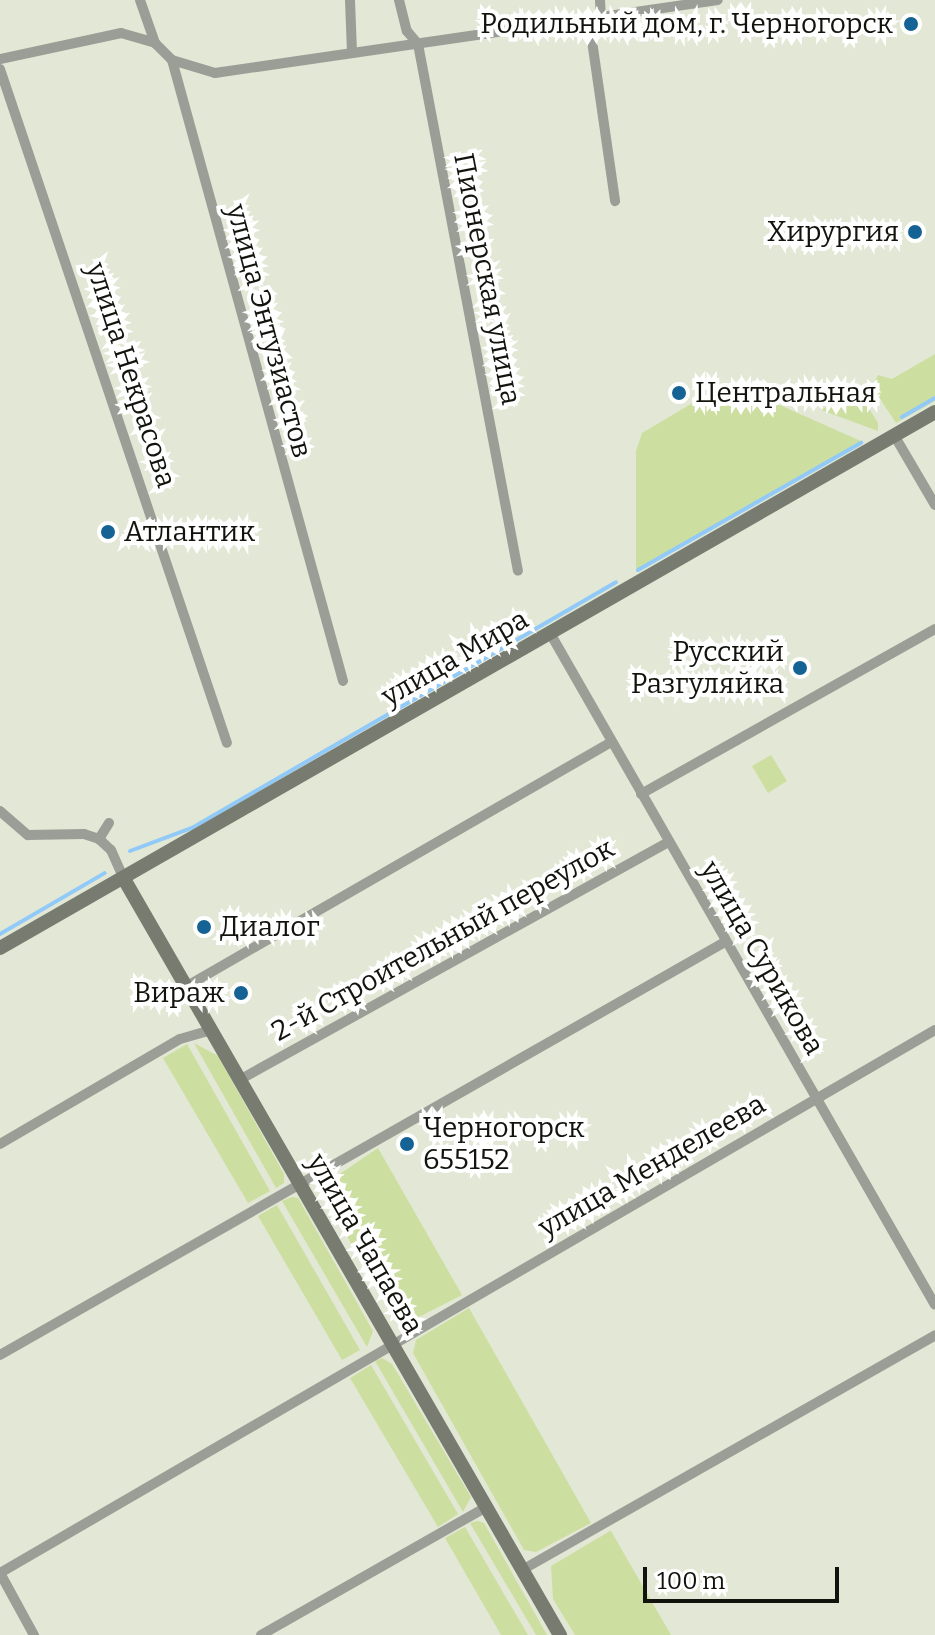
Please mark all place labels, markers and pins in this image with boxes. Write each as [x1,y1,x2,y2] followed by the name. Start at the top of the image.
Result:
[480,7,893,41] place label: Родильный дом, г. Черногорск
[900,13,922,35] marker: Родильный дом, г. Черногорск
[767,215,899,249] place label: Хирургия
[906,223,924,241] marker: Хирургия
[695,376,876,410] place label: Центральная
[670,384,688,402] marker: Центральная
[124,515,255,549] place label: Атлантик
[99,523,117,541] marker: Атлантик
[631,635,784,701] place label: Русский Разгуляйка
[791,659,809,677] marker: Русский Разгуляйка
[220,910,320,944] place label: Диалог
[195,918,213,936] marker: Диалог
[133,976,225,1010] place label: Вираж
[232,984,250,1002] marker: Вираж
[423,1111,584,1177] place label: Черногорск 655152
[398,1135,416,1153] marker: Черногорск 655152

